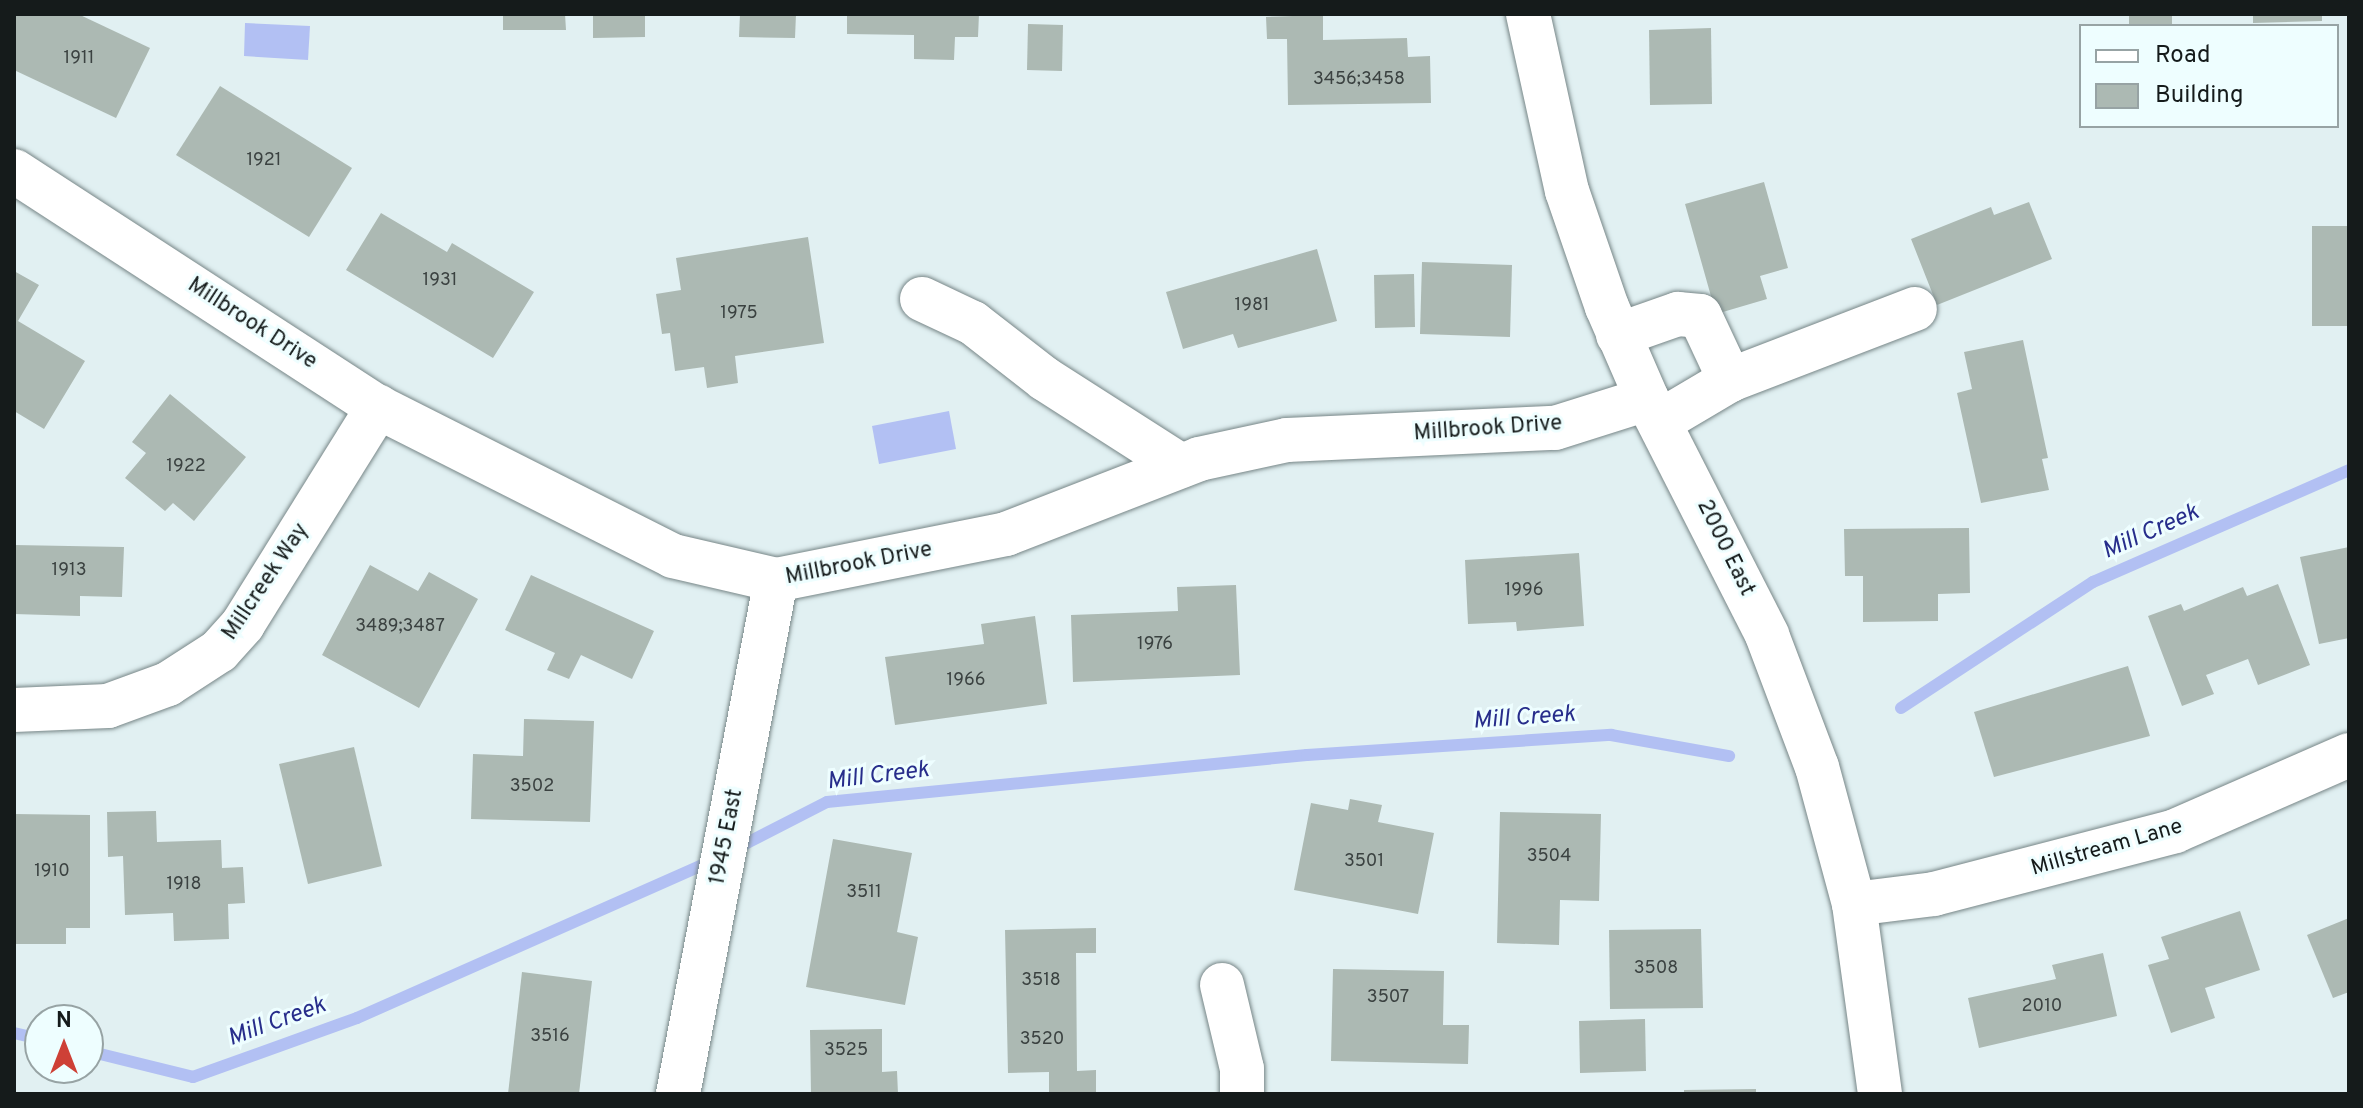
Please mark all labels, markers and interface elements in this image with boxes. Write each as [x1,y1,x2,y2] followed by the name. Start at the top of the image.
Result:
[2079,24,2339,128] legend
[2155,41,2211,71] text: Road
[64,48,94,70] house number: 1911
[1313,69,1405,91] house number: 3456;3458
[2155,81,2244,111] text: Building
[246,150,282,172] house number: 1921
[423,270,457,292] house number: 1931
[182,272,322,376] street label: Millbrook Drive
[1234,295,1270,317] house number: 1981
[720,303,758,325] house number: 1975
[1413,411,1563,447] street label: Millbrook Drive
[166,456,206,478] house number: 1922
[1690,496,1760,600] street label: 2000 East
[2098,499,2204,567] water label: Mill Creek
[217,518,315,646] street label: Millcreek Way
[783,537,935,591] street label: Millbrook Drive
[51,560,87,582] house number: 1913
[1505,580,1543,602] house number: 1996
[355,616,445,638] house number: 3489;3487
[1137,634,1173,656] house number: 1976
[947,670,985,692] house number: 1966
[1472,701,1576,737] water label: Mill Creek
[825,756,931,798] water label: Mill Creek
[510,776,554,798] house number: 3502
[705,787,749,887] street label: 1945 East
[2028,814,2186,882] street label: Millstream Lane
[1527,846,1571,868] house number: 3504
[1344,851,1384,873] house number: 3501
[34,861,70,883] house number: 1910
[166,874,202,896] house number: 1918
[846,882,882,904] house number: 3511
[1634,958,1678,980] house number: 3508
[1021,970,1061,992] house number: 3518
[1367,987,1409,1009] house number: 3507
[224,992,330,1054] water label: Mill Creek
[2022,996,2062,1018] house number: 2010
[24,1004,104,1084] north arrow
[56,1008,72,1035] text: N
[530,1026,570,1048] house number: 3516
[1020,1029,1064,1051] house number: 3520
[824,1040,868,1062] house number: 3525

